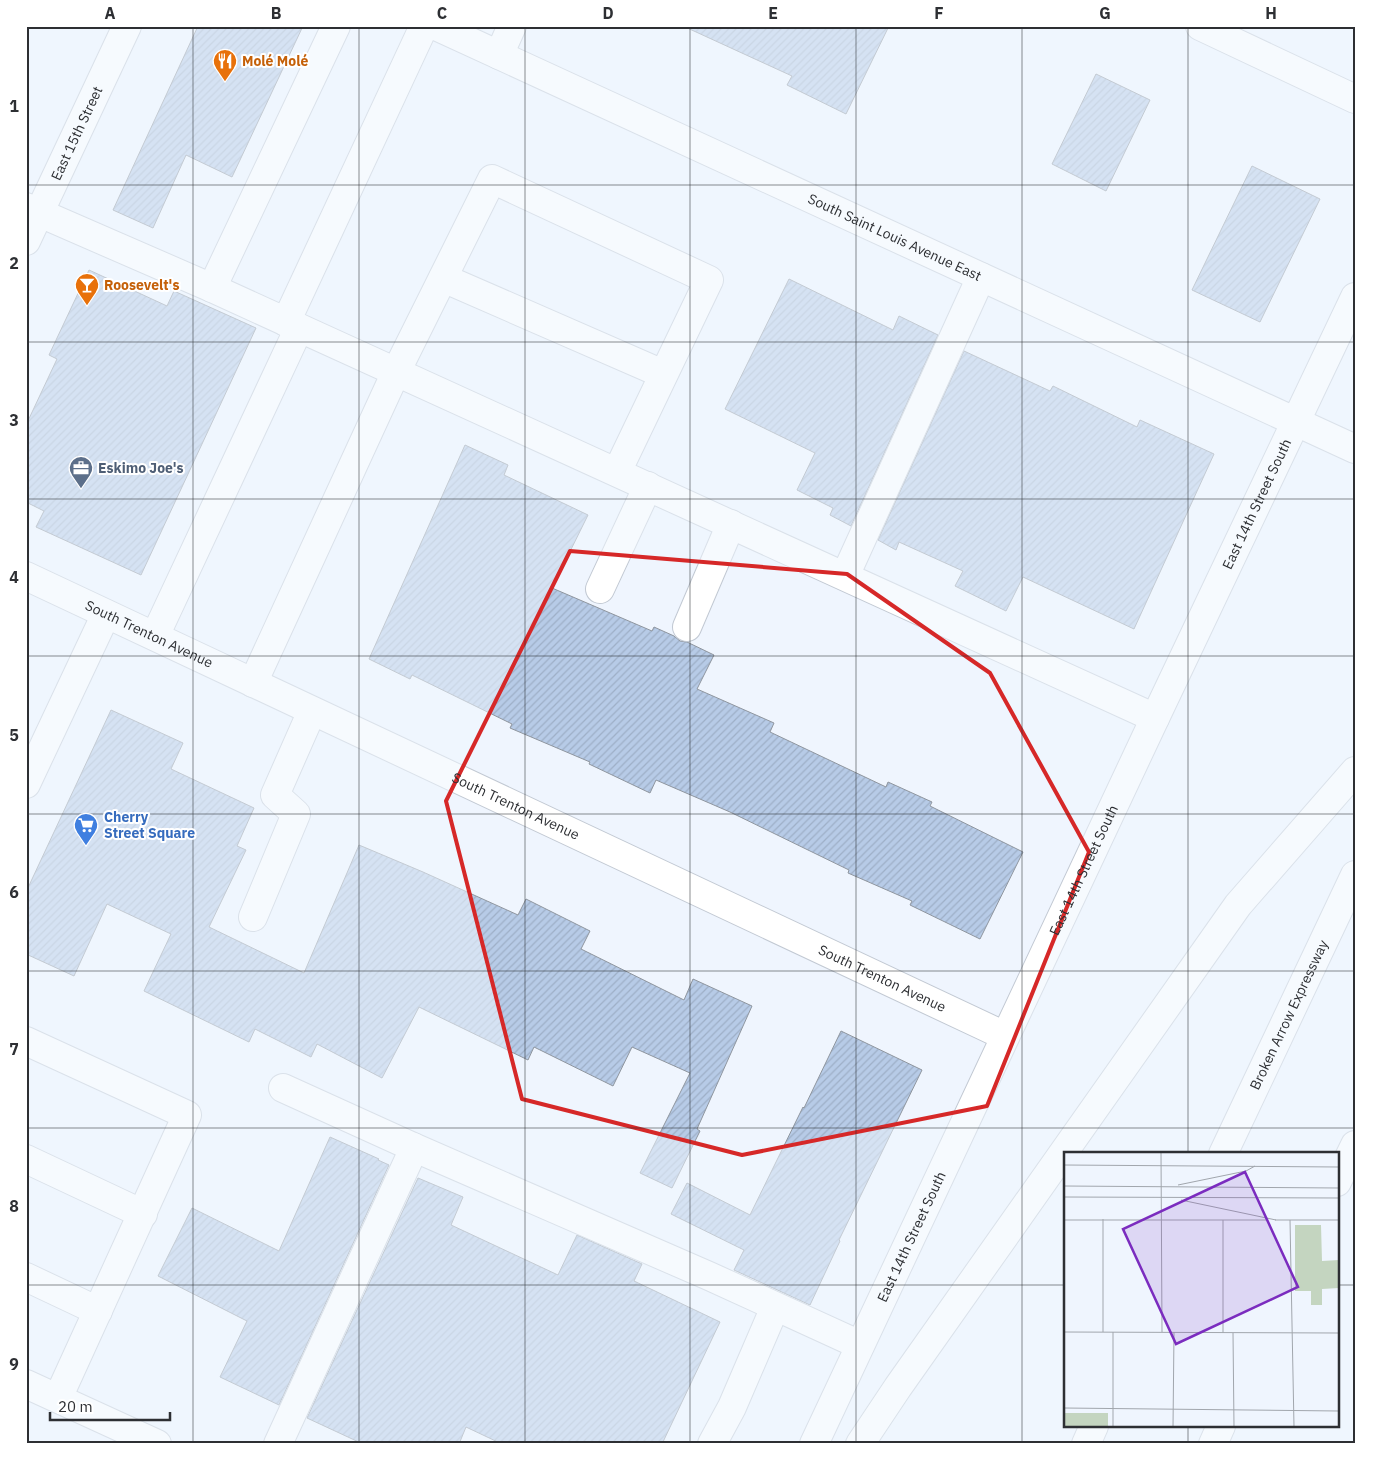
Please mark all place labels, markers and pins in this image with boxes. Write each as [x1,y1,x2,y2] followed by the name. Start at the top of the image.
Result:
[212,48,238,82] restaurant icon: Molé Molé
[242,52,308,70] place label: Molé Molé
[74,272,100,306] bar icon: Roosevelt's
[104,276,179,294] place label: Roosevelt's
[68,455,94,489] office icon: Eskimo Joe's
[98,459,183,477] place label: Eskimo Joe's
[104,808,195,842] place label: Cherry Street Square
[73,812,99,846] supermarket icon: Cherry Street Square

